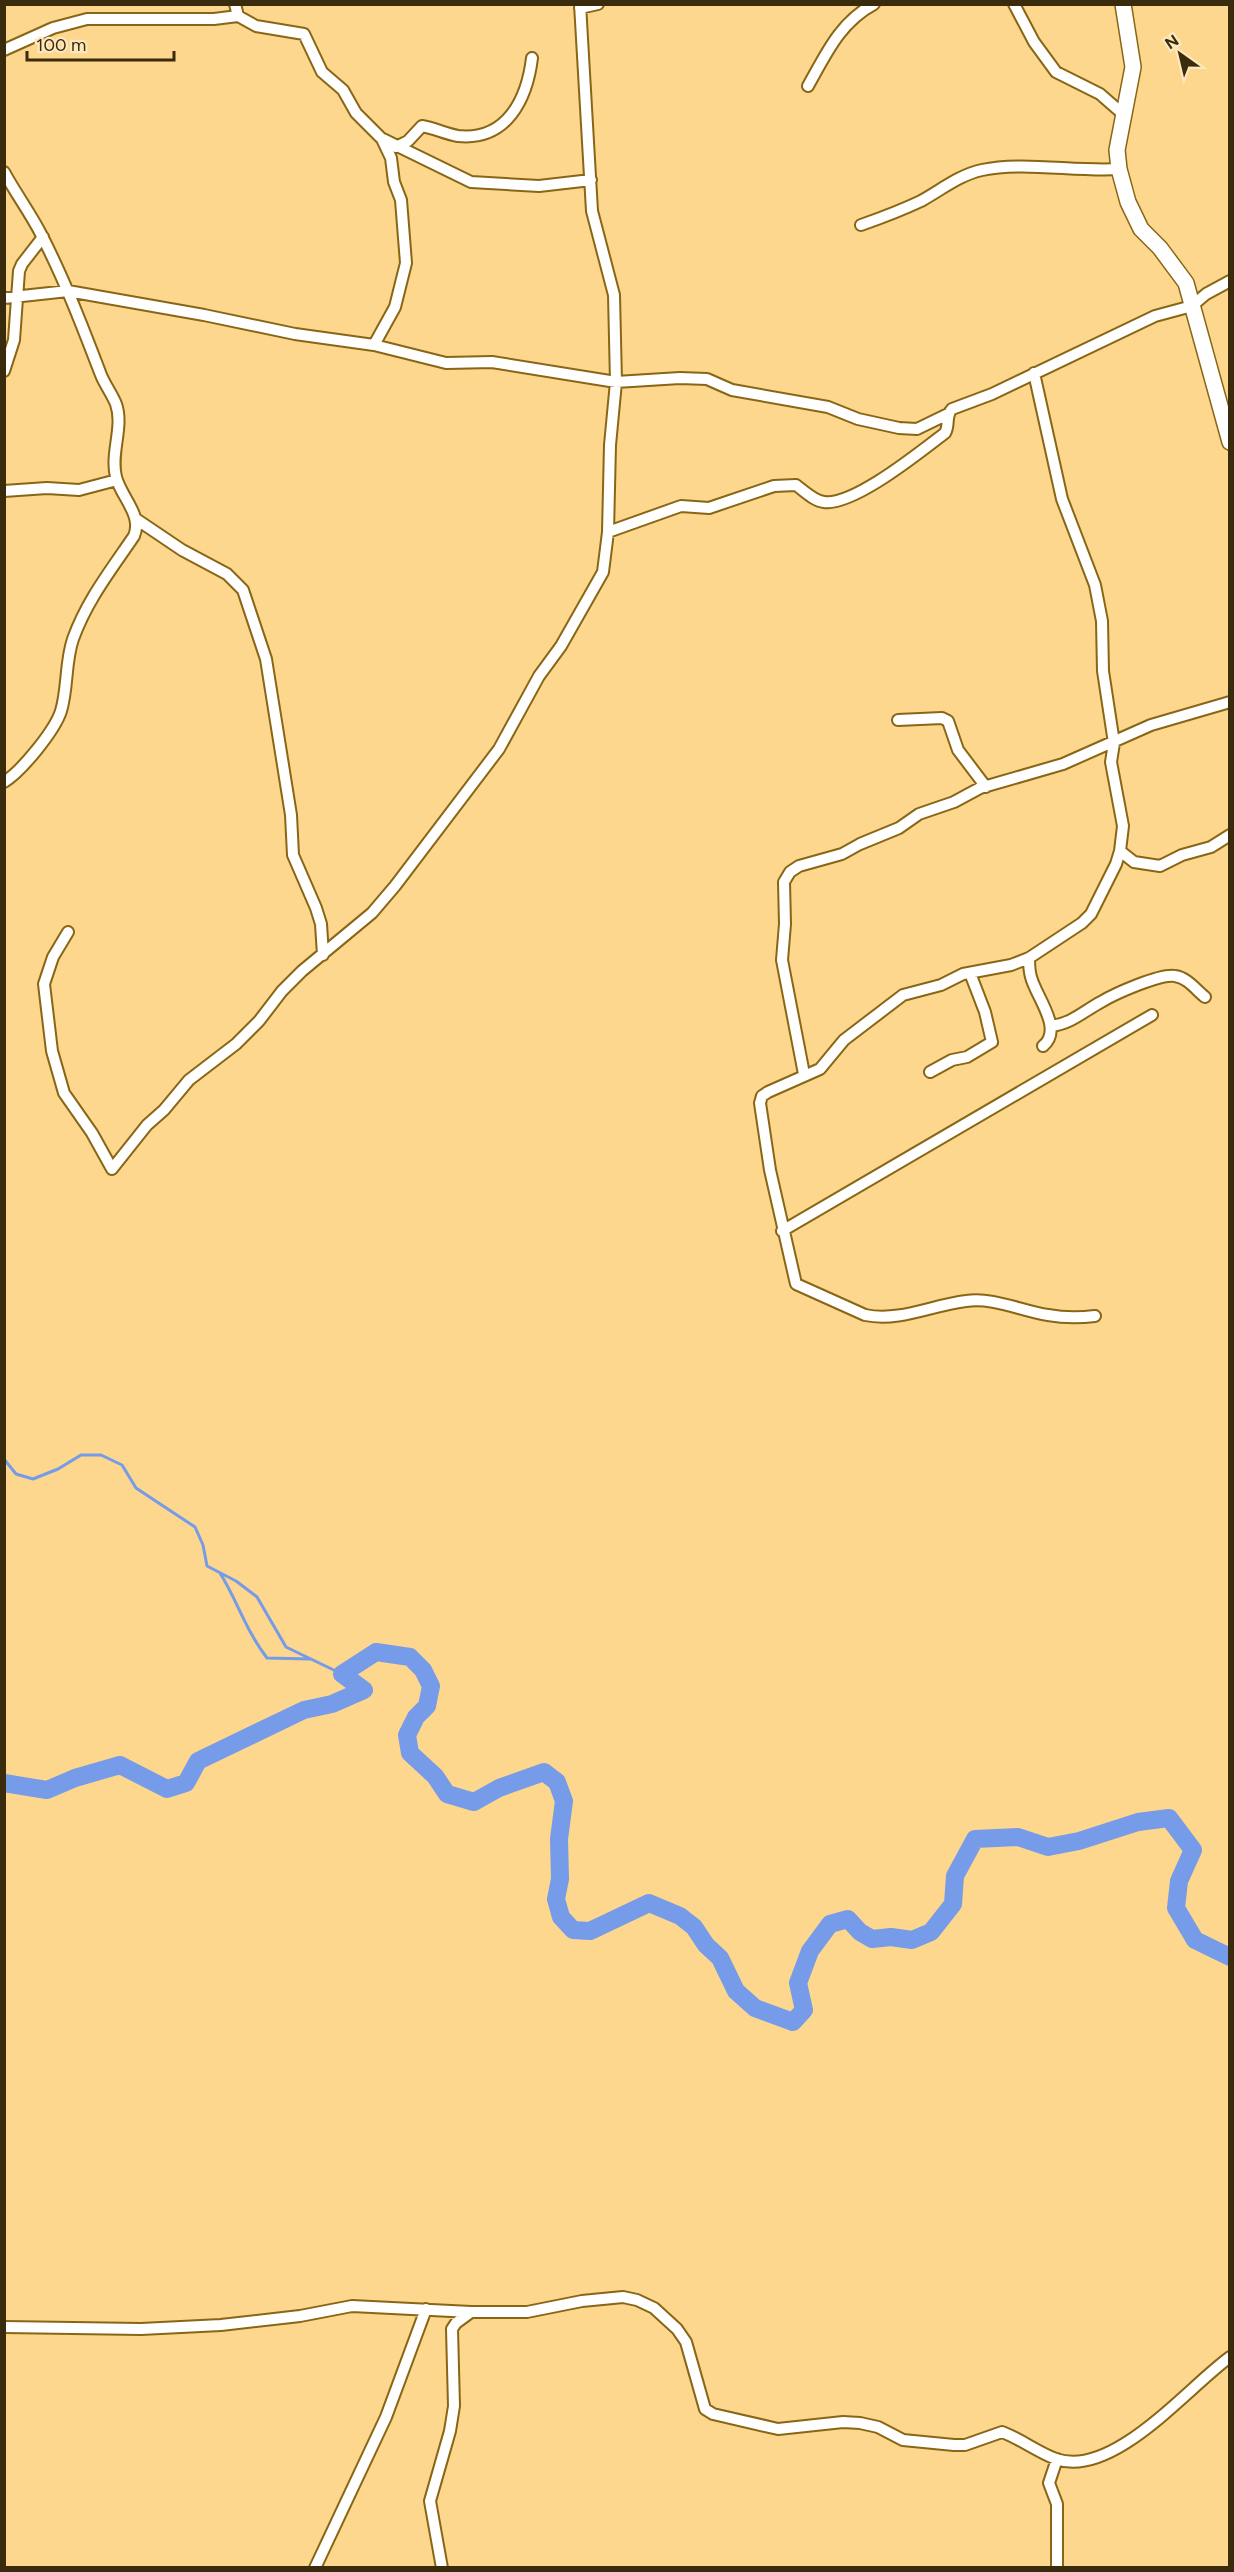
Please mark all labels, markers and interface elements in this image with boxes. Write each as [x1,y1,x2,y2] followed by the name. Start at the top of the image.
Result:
[27,24,174,62] scale bar
[1150,24,1210,84] north arrow
[1161,31,1182,53] text: N
[36,34,86,56] text: 100 m

